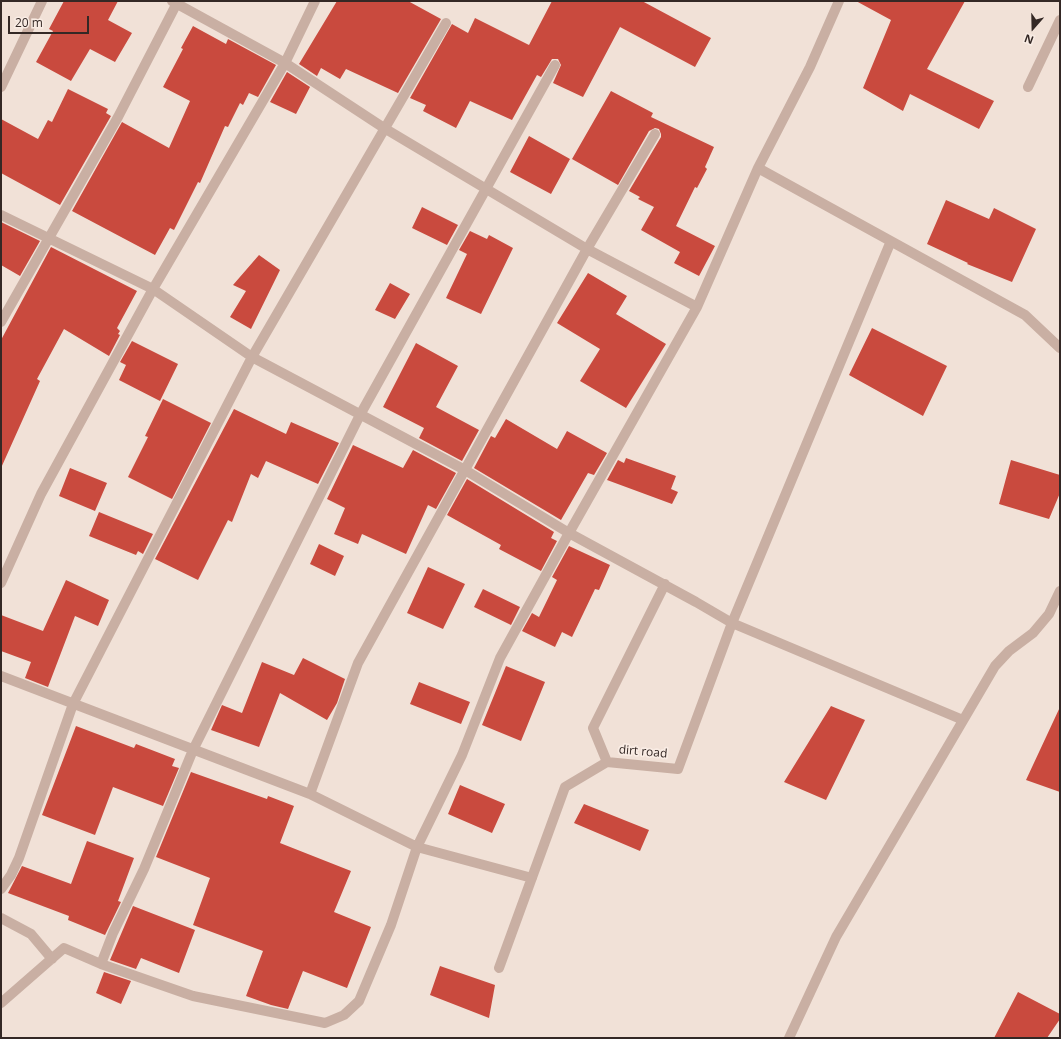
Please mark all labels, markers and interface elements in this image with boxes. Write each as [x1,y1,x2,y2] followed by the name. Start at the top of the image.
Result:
[10,8,91,34] scale bar
[1013,8,1053,48] north arrow
[15,14,43,31] text: 20 m
[1022,31,1036,48] text: N
[618,743,668,761] street label: dirt road

